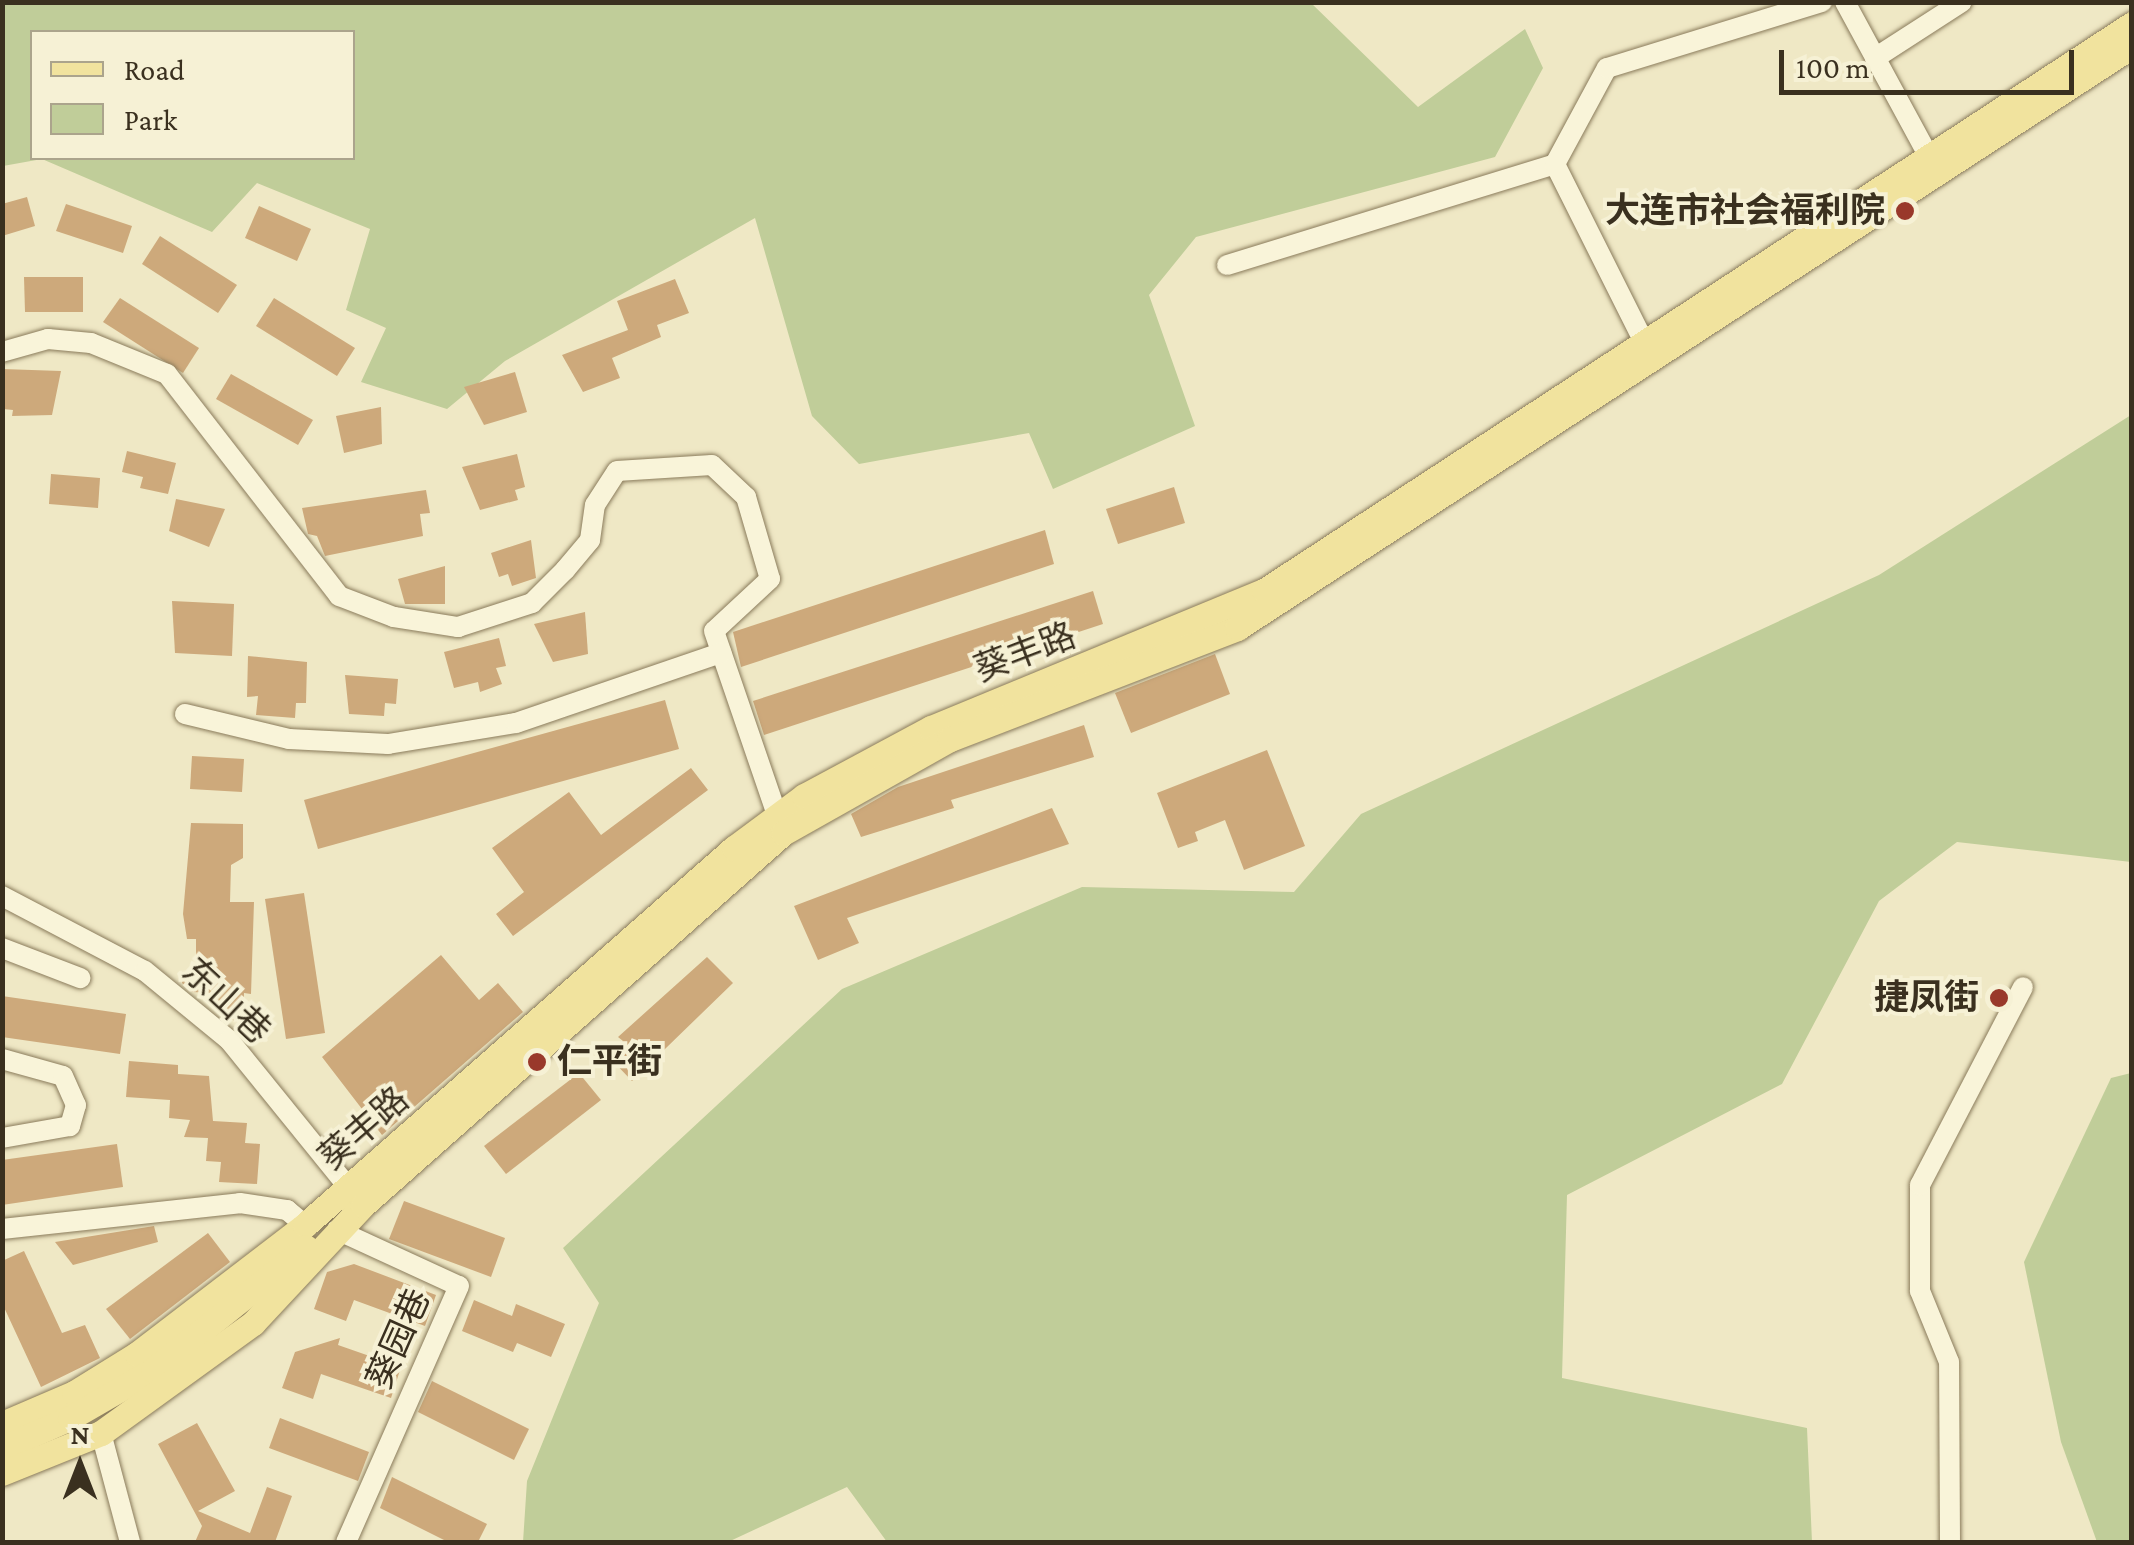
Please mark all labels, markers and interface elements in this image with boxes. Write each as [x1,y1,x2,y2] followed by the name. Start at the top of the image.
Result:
[30,30,355,160] legend
[1784,30,2079,92] scale bar
[1796,51,1870,84] text: 100 m
[124,53,185,86] text: Road
[124,103,177,136] text: Park
[1605,190,1885,232] place label: 大连市社会福利院
[1894,200,1916,222] marker: 大连市社会福利院
[968,615,1082,691] street label: 葵丰路
[173,950,279,1052] street label: 东山巷
[1874,977,1979,1019] place label: 捷凤街
[1988,987,2010,1009] marker: 捷凤街
[557,1041,662,1083] place label: 仁平街
[526,1051,548,1073] marker: 仁平街
[311,1079,417,1179] street label: 葵丰路
[358,1282,440,1396] street label: 葵园巷
[30,1415,130,1515] north arrow
[70,1419,90,1450] text: N

